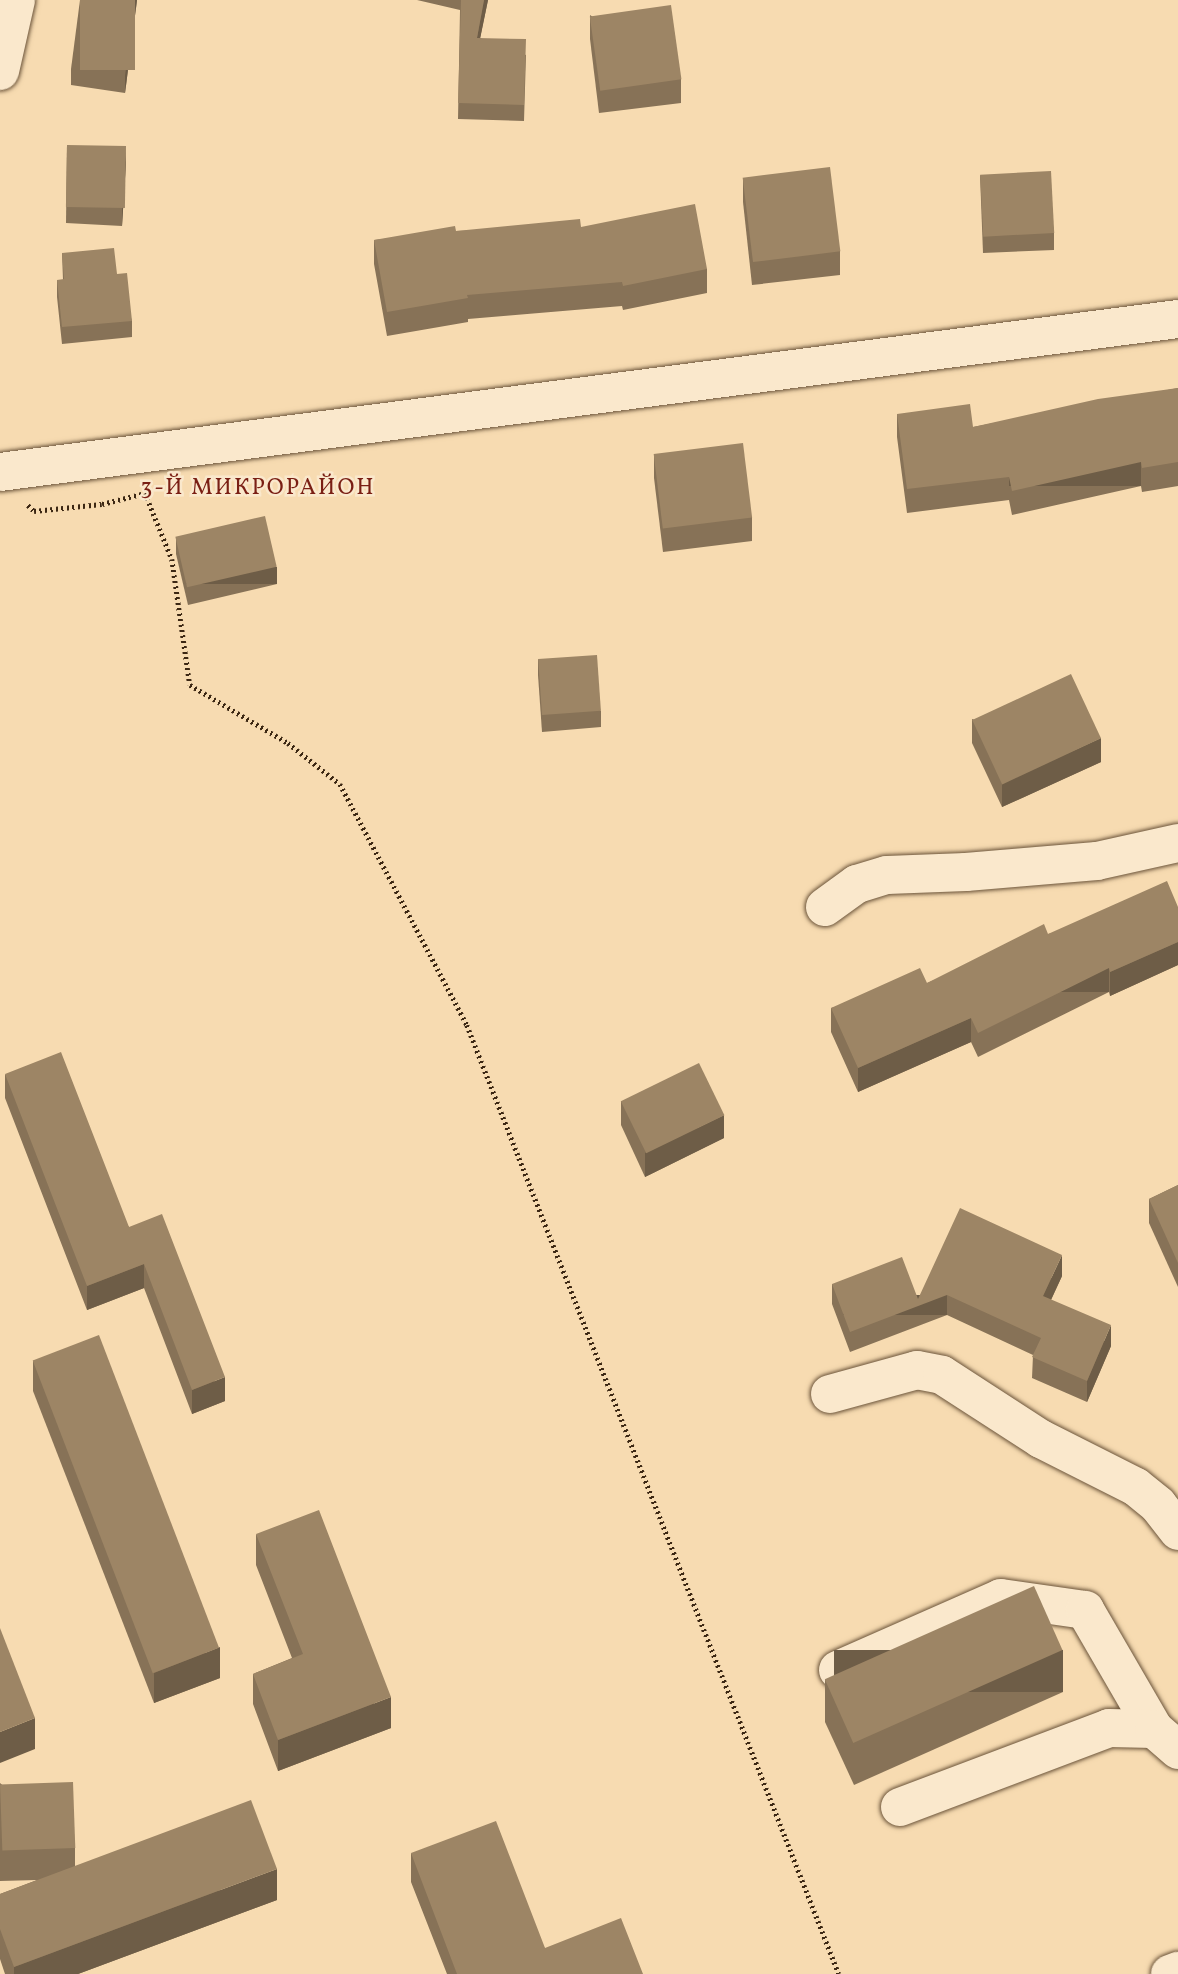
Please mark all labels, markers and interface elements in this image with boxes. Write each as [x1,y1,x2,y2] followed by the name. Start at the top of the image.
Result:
[142,474,374,502] district label: 3-Й МИКРОРАЙОН

